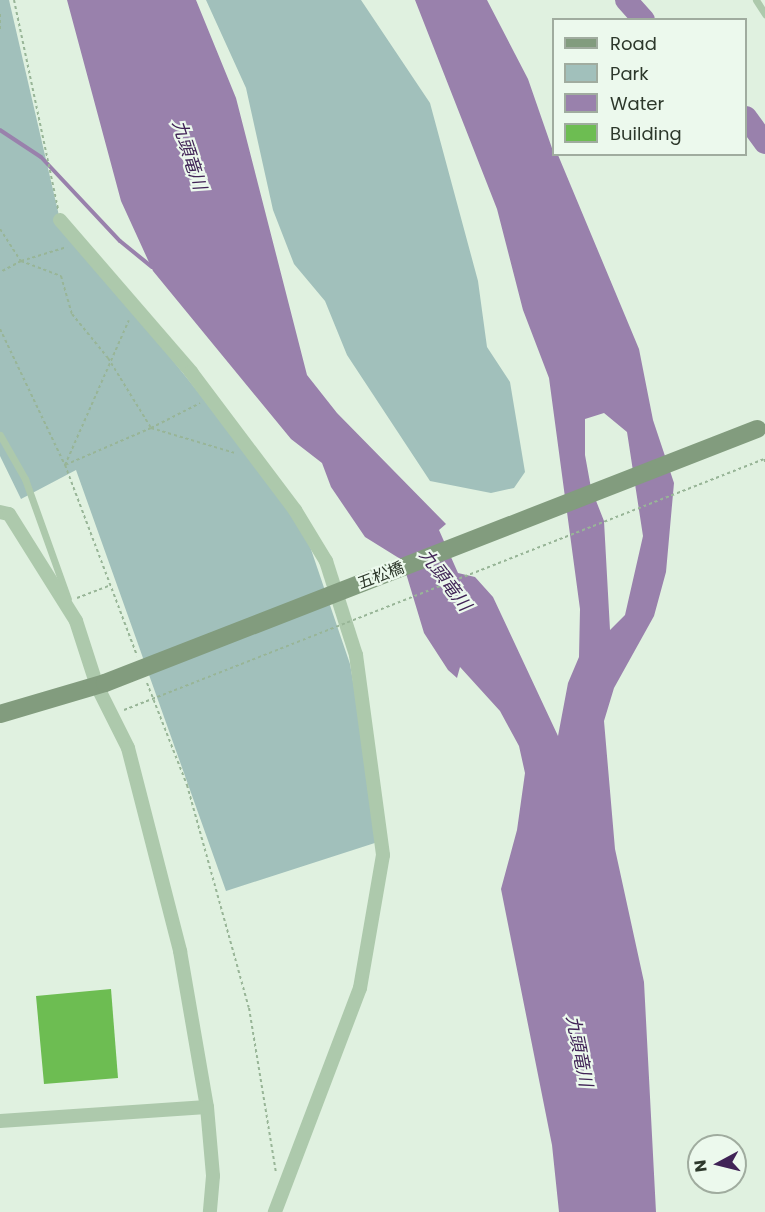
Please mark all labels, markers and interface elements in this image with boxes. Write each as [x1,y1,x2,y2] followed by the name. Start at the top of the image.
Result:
[552,18,747,156] legend
[610,31,657,56] text: Road
[610,61,649,86] text: Park
[610,91,664,116] text: Water
[168,117,210,193] water label: 九頭竜川
[610,121,682,146] text: Building
[415,545,475,615] water label: 九頭竜川
[355,558,407,594] street label: 五松橋
[562,1014,596,1088] water label: 九頭竜川
[687,1134,747,1194] north arrow
[688,1159,713,1173] text: N

